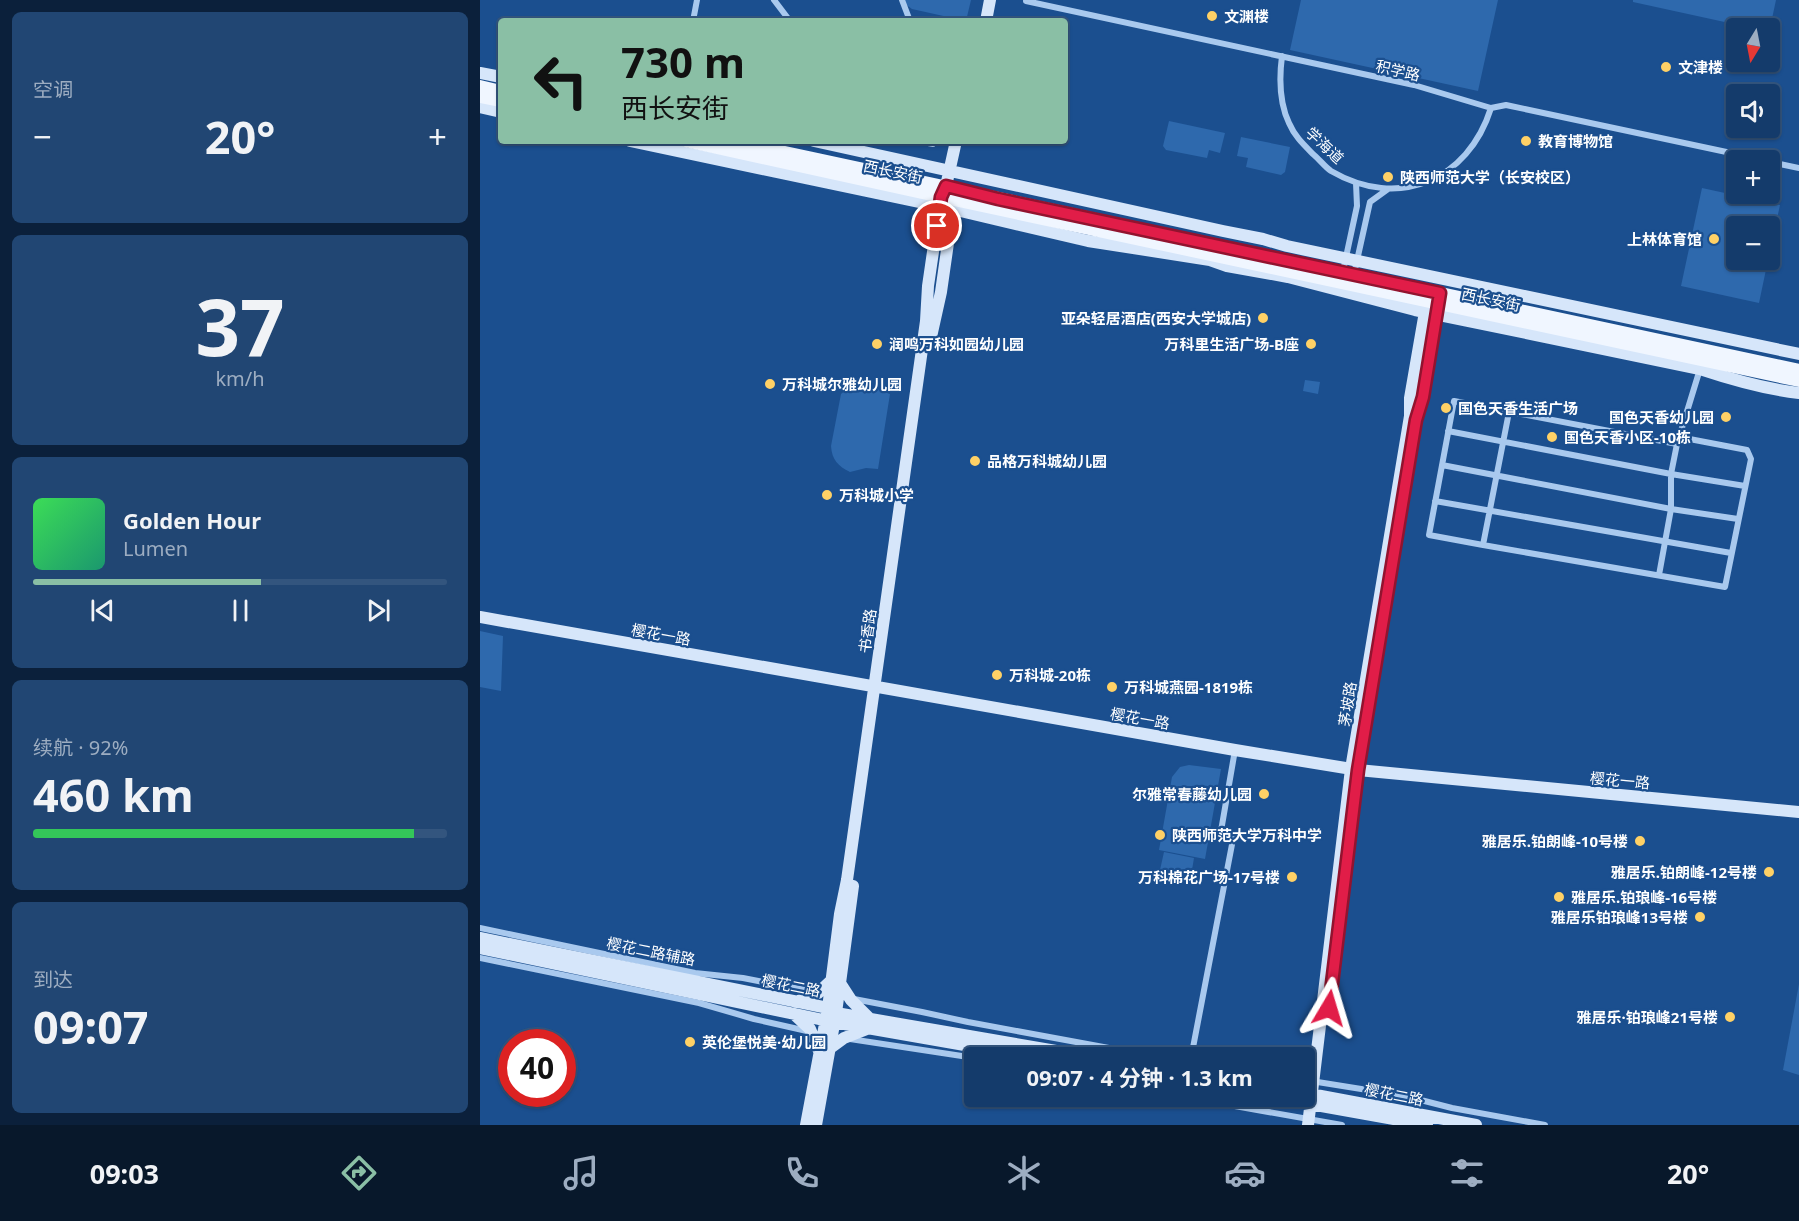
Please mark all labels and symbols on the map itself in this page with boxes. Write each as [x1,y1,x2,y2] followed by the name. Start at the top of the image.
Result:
[1224,6,1269,26] place label: 文渊楼
[1205,9,1219,23] marker: 文渊楼
[1726,18,1780,72] north arrow
[1374,55,1422,85] street label: 积学路
[1678,57,1723,77] place label: 文津楼
[1659,60,1673,74] marker: 文津楼
[1302,122,1348,168] street label: 学海道
[1538,131,1613,151] place label: 教育博物馆
[1519,134,1533,148] marker: 教育博物馆
[862,155,924,187] street label: 西长安街
[1400,167,1580,187] place label: 陕西师范大学（长安校区）
[1381,170,1395,184] marker: 陕西师范大学（长安校区）
[911,200,962,251] pin
[1627,229,1702,249] place label: 上林体育馆
[1707,232,1721,246] marker: 上林体育馆
[1460,283,1522,315] street label: 西长安街
[1061,308,1251,328] place label: 亚朵轻居酒店(西安大学城店)
[1256,311,1270,325] marker: 亚朵轻居酒店(西安大学城店)
[889,334,1024,354] place label: 润鸣万科如园幼儿园
[1164,334,1299,354] place label: 万科里生活广场-B座
[870,337,884,351] marker: 润鸣万科如园幼儿园
[1304,337,1318,351] marker: 万科里生活广场-B座
[782,374,902,394] place label: 万科城尔雅幼儿园
[763,377,777,391] marker: 万科城尔雅幼儿园
[1458,398,1578,418] place label: 国色天香生活广场
[1439,401,1453,415] marker: 国色天香生活广场
[1609,407,1714,427] place label: 国色天香幼儿园
[1719,410,1733,424] marker: 国色天香幼儿园
[1564,427,1691,447] place label: 国色天香小区-10栋
[1545,430,1559,444] marker: 国色天香小区-10栋
[987,451,1107,471] place label: 品格万科城幼儿园
[968,454,982,468] marker: 品格万科城幼儿园
[839,485,914,505] place label: 万科城小学
[820,488,834,502] marker: 万科城小学
[854,607,880,655] street label: 书香路
[630,619,692,649] street label: 樱花一路
[1009,665,1091,685] place label: 万科城-20栋
[990,668,1004,682] marker: 万科城-20栋
[1124,677,1253,697] place label: 万科城燕园-1819栋
[1105,680,1119,694] marker: 万科城燕园-1819栋
[1334,680,1360,728] street label: 茅坡路
[1109,703,1171,733] street label: 樱花一路
[1589,767,1651,793] street label: 樱花一路
[1132,784,1252,804] place label: 尔雅常春藤幼儿园
[1257,787,1271,801] marker: 尔雅常春藤幼儿园
[1172,825,1322,845] place label: 陕西师范大学万科中学
[1153,828,1167,842] marker: 陕西师范大学万科中学
[1482,831,1628,851] place label: 雅居乐.铂朗峰-10号楼
[1633,834,1647,848] marker: 雅居乐.铂朗峰-10号楼
[1611,862,1757,882] place label: 雅居乐.铂朗峰-12号楼
[1762,865,1776,879] marker: 雅居乐.铂朗峰-12号楼
[1138,867,1280,887] place label: 万科棉花广场-17号楼
[1285,870,1299,884] marker: 万科棉花广场-17号楼
[1571,887,1717,907] place label: 雅居乐.铂琅峰-16号楼
[1552,890,1566,904] marker: 雅居乐.铂琅峰-16号楼
[1551,907,1688,927] place label: 雅居乐铂琅峰13号楼
[1693,910,1707,924] marker: 雅居乐铂琅峰13号楼
[605,933,697,969] street label: 樱花二路辅路
[760,969,822,1001] street label: 樱花二路
[1297,976,1361,1040] position arrow
[1577,1007,1718,1027] place label: 雅居乐·铂琅峰21号楼
[1723,1010,1737,1024] marker: 雅居乐·铂琅峰21号楼
[498,1029,576,1107] speed limit sign: 40
[702,1032,826,1052] place label: 英伦堡悦美·幼儿园
[683,1035,697,1049] marker: 英伦堡悦美·幼儿园
[1363,1078,1425,1110] street label: 樱花二路

